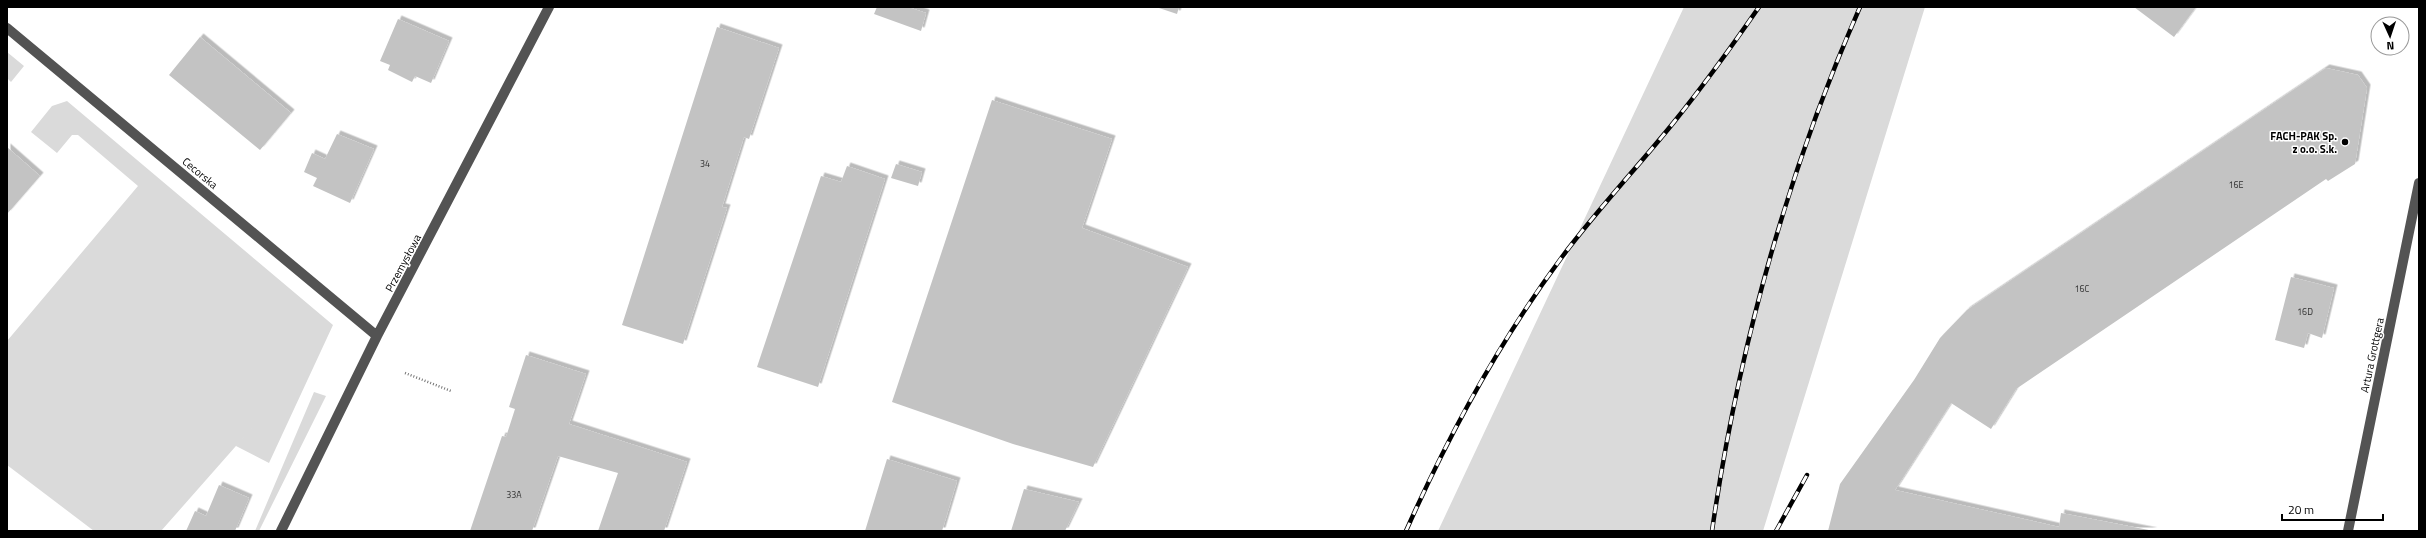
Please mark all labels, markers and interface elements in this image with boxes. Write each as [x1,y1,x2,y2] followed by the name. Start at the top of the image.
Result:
[2370,16,2410,56] north arrow
[2386,38,2395,54] text: N
[2270,128,2337,157] place label: FACH-PAK Sp. z o.o. S.k.
[2340,137,2350,147] marker: FACH-PAK Sp. z o.o. S.k.
[179,153,221,193] street label: Cecorska
[700,157,710,170] house number: 34
[2228,178,2244,191] house number: 16E
[381,231,425,295] street label: Przemysłowa
[2075,282,2090,295] house number: 16C
[2297,305,2313,318] house number: 16D
[2356,316,2388,394] street label: Artura Grottgera
[506,488,522,501] house number: 33A
[2282,496,2383,522] scale bar
[2288,500,2314,519] text: 20 m

